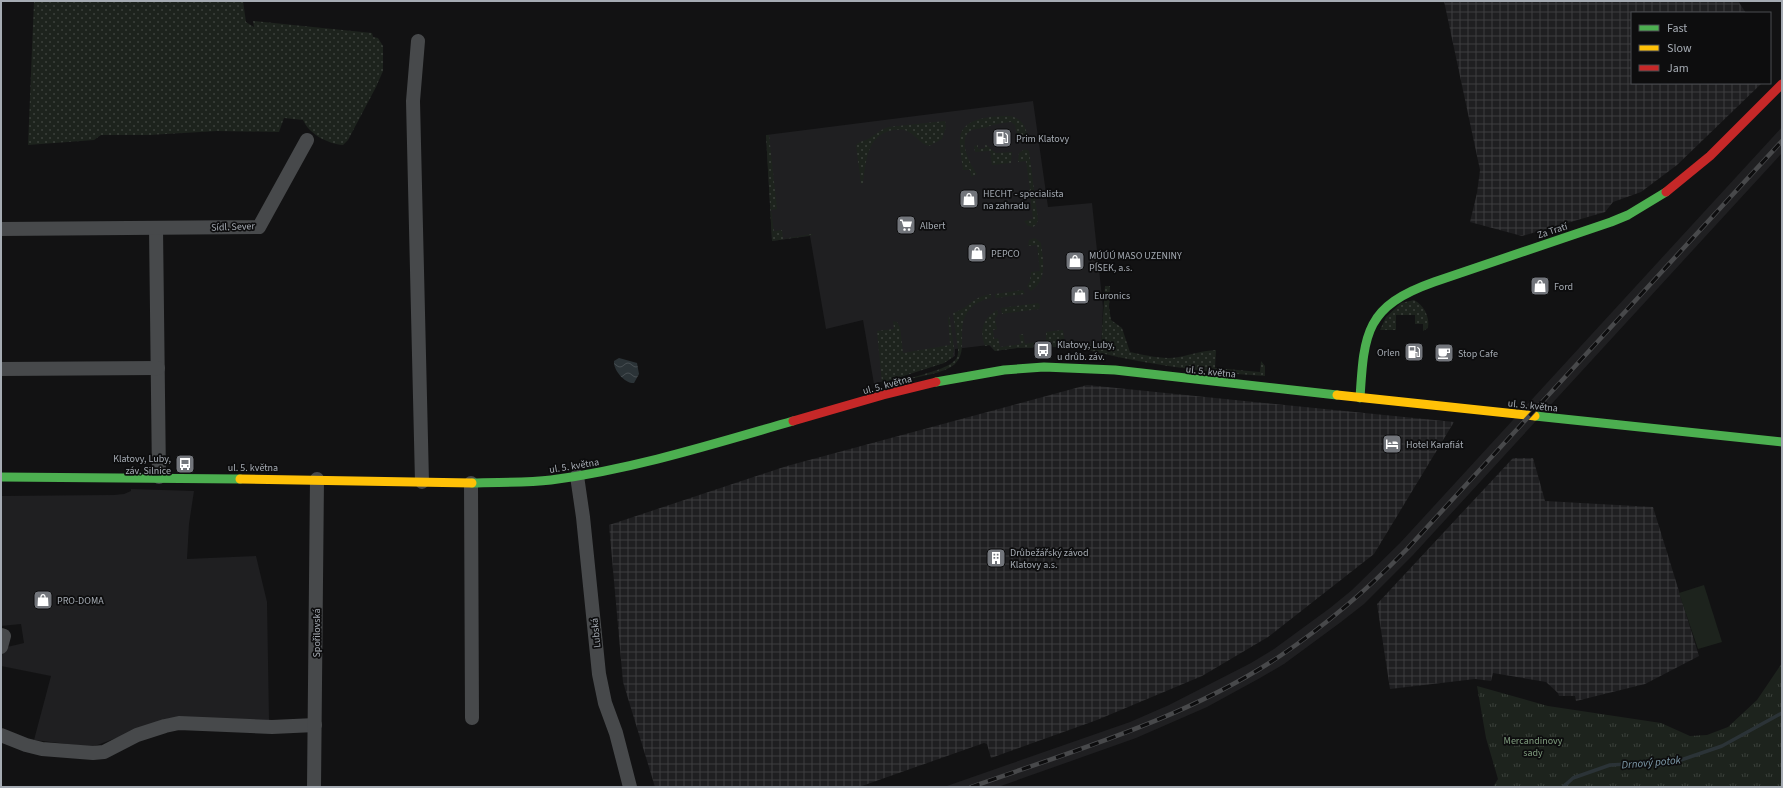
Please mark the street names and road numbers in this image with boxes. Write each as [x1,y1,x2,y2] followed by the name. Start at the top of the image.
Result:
[211,219,256,235] street label: Sídl. Sever
[1535,219,1570,242] street label: Za Tratí
[1185,362,1237,382] street label: ul. 5. května
[861,372,913,398] street label: ul. 5. května
[1507,396,1559,416] street label: ul. 5. května
[548,455,600,477] street label: ul. 5. května
[228,461,278,475] street label: ul. 5. května
[310,609,324,657] street label: Spořilovská
[587,617,605,648] street label: Lubská

